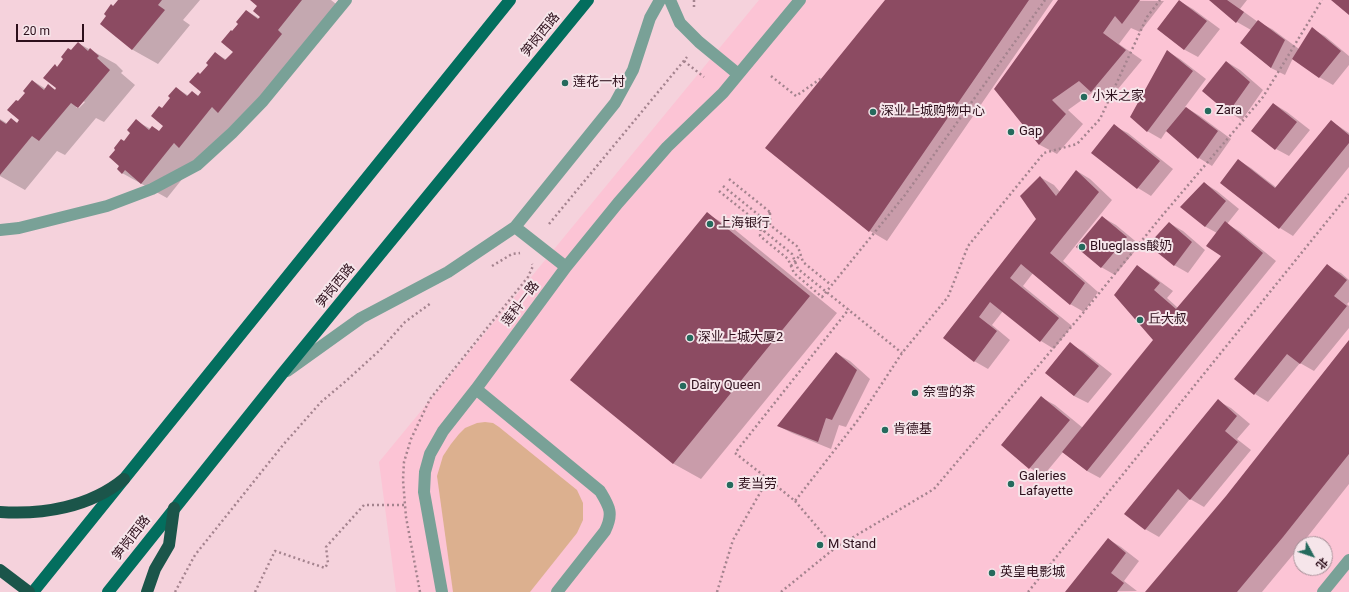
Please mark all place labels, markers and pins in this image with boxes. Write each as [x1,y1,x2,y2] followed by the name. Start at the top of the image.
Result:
[573,75,625,91] place label: 莲花一村
[560,78,570,88] marker: 莲花一村
[1092,89,1144,105] place label: 小米之家
[1079,92,1089,102] marker: 小米之家
[1216,103,1242,119] place label: Zara
[881,104,985,120] place label: 深业上城购物中心
[1203,106,1213,116] marker: Zara
[868,107,878,117] marker: 深业上城购物中心
[1019,124,1042,140] place label: Gap
[1006,127,1016,137] marker: Gap
[718,216,770,232] place label: 上海银行
[705,219,715,229] marker: 上海银行
[1090,239,1172,255] place label: Blueglass酸奶
[1077,242,1087,252] marker: Blueglass酸奶
[1148,312,1187,328] place label: 丘大叔
[1135,315,1145,325] marker: 丘大叔
[698,330,783,346] place label: 深业上城大厦2
[685,333,695,343] marker: 深业上城大厦2
[691,378,761,394] place label: Dairy Queen
[678,381,688,391] marker: Dairy Queen
[923,385,975,401] place label: 奈雪的茶
[910,388,920,398] marker: 奈雪的茶
[893,422,932,438] place label: 肯德基
[880,425,890,435] marker: 肯德基
[1019,469,1073,500] place label: Galeries Lafayette
[738,477,777,493] place label: 麦当劳
[1006,479,1016,489] marker: Galeries Lafayette
[725,480,735,490] marker: 麦当劳
[828,537,876,553] place label: M Stand
[815,540,825,550] marker: M Stand
[1000,565,1065,581] place label: 英皇电影城
[987,568,997,578] marker: 英皇电影城

